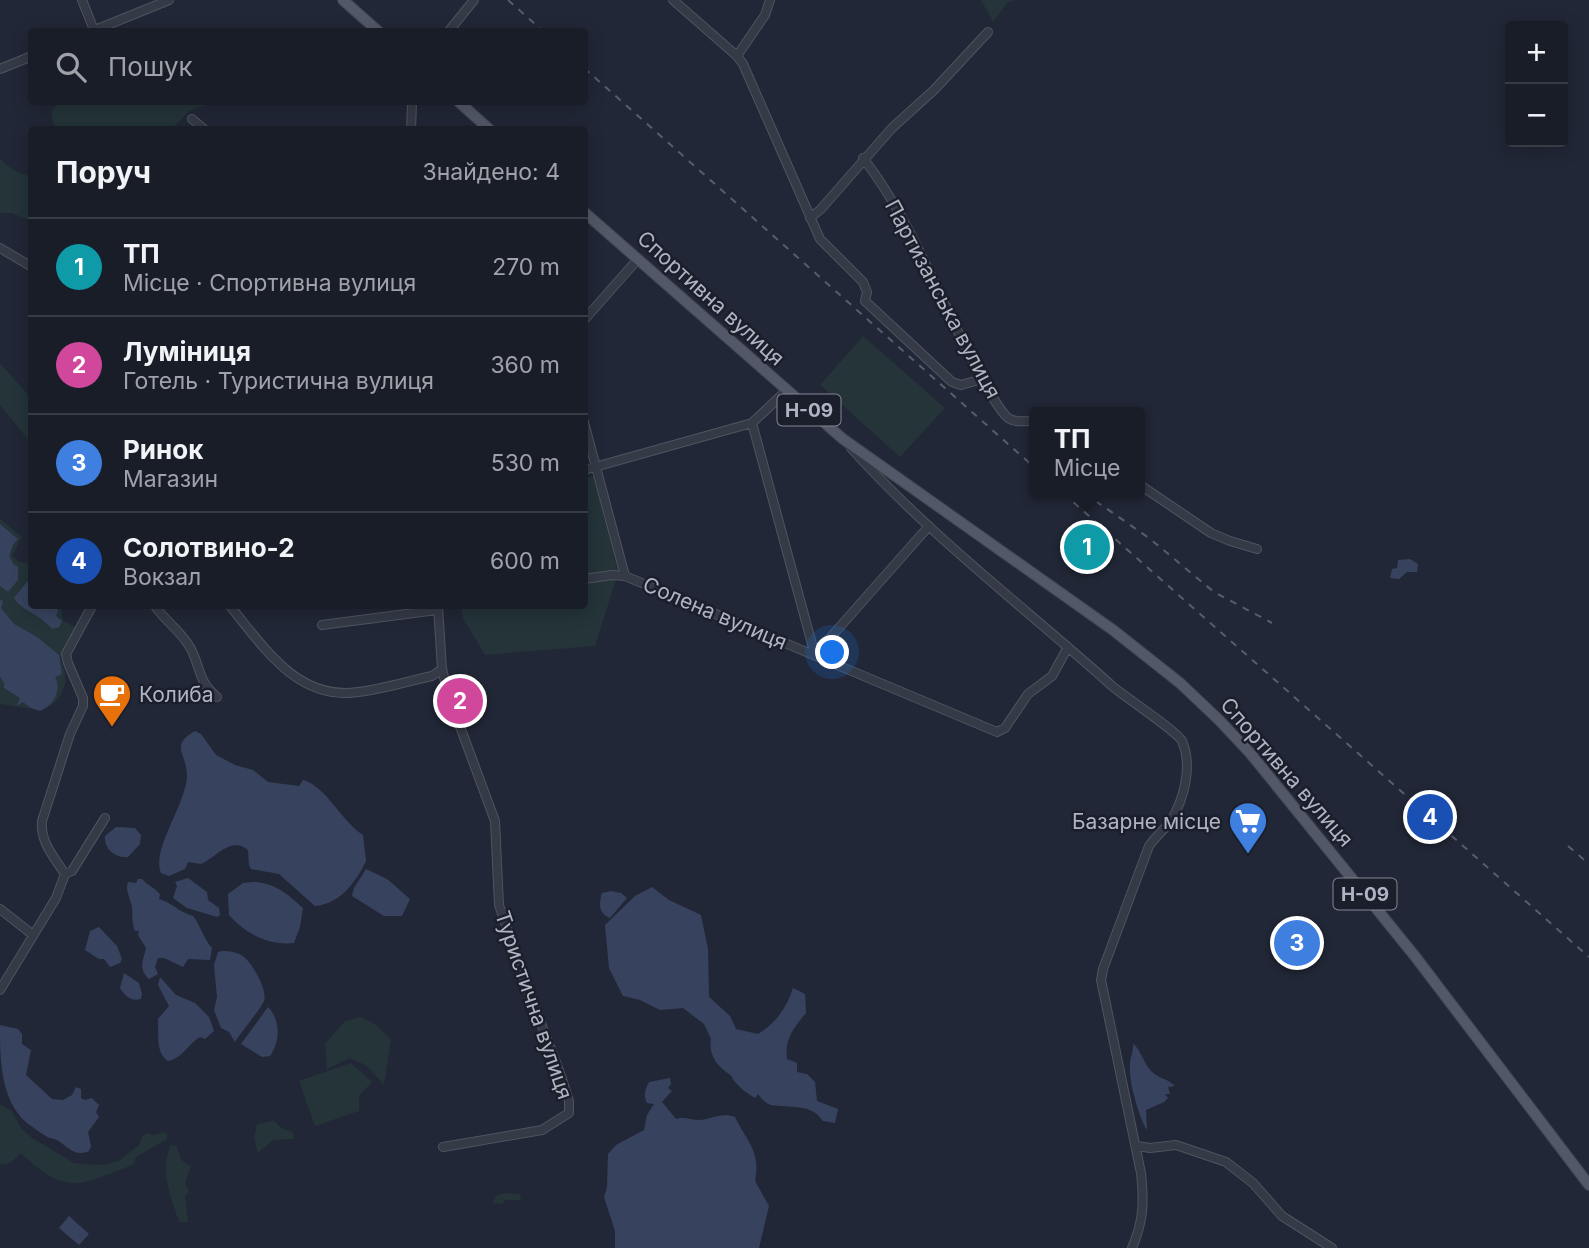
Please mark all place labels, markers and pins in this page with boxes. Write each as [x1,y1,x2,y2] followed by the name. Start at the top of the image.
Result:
[1064,521,1110,573] pin: 1
[91,673,133,728] cafe icon: Колиба
[437,675,483,727] pin: 2
[139,682,214,707] place label: Колиба
[1407,791,1453,843] pin: 4
[1227,800,1269,855] supermarket icon: Базарне місце
[1072,809,1221,834] place label: Базарне місце
[1274,917,1320,969] pin: 3

